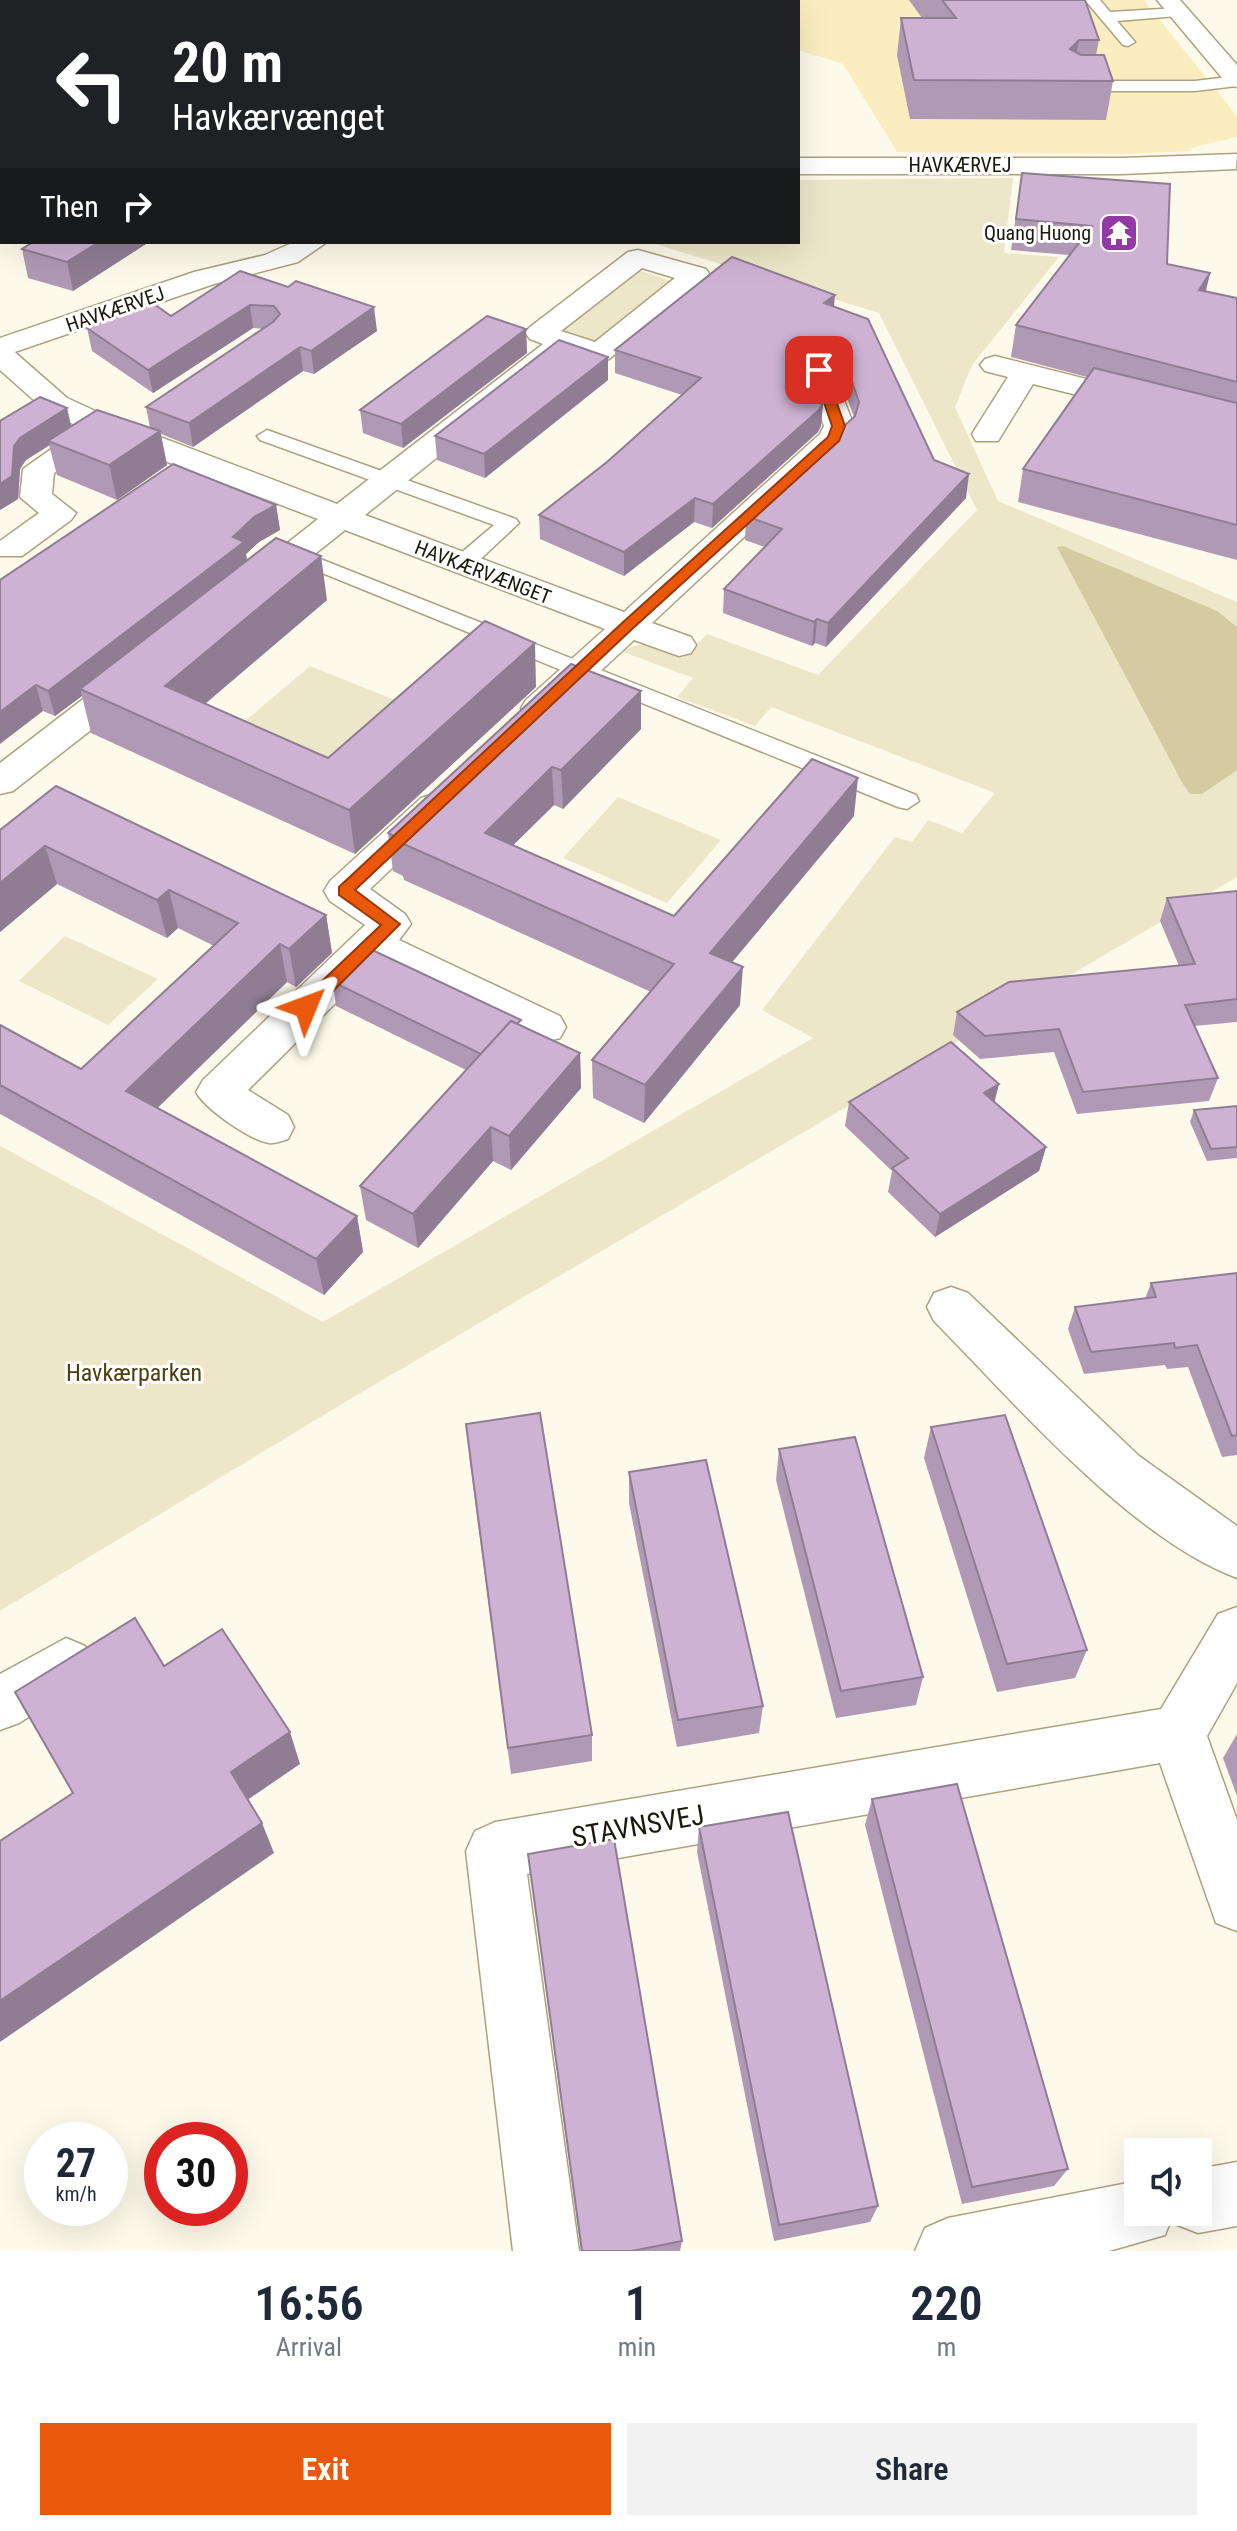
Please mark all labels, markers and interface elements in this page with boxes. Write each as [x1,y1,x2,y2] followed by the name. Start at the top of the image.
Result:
[172,30,283,96] text: 20 m
[40,32,144,136] icon: left
[172,97,385,139] text: Havkærvænget
[909,153,1011,177] street label: HAVKÆRVEJ
[115,184,159,228] icon: right
[40,189,99,224] text: Then
[1098,212,1140,254] temple icon: Quang Huong
[984,221,1091,245] place label: Quang Huong
[62,281,168,337] street label: HAVKÆRVEJ
[785,336,853,404] pin
[797,348,841,392] icon: arrive
[411,535,555,609] street label: HAVKÆRVÆNGET
[264,965,348,1049] position arrow
[66,1359,202,1387] park label: Havkærparken
[569,1798,707,1854] street label: STAVNSVEJ
[144,2122,248,2226] speed limit sign: 30
[1124,2138,1212,2226] map controls
[1124,2138,1212,2226] button: sound
[56,2140,96,2187] text: 27
[55,2182,97,2206] text: km/h
[254,2275,364,2332] text: 16:56
[625,2275,649,2332] text: 1
[910,2275,983,2332] text: 220
[276,2332,342,2362] text: Arrival
[618,2332,656,2362] text: min
[937,2332,956,2362] text: m
[40,2423,611,2515] button: Exit
[627,2423,1197,2515] button: Share

